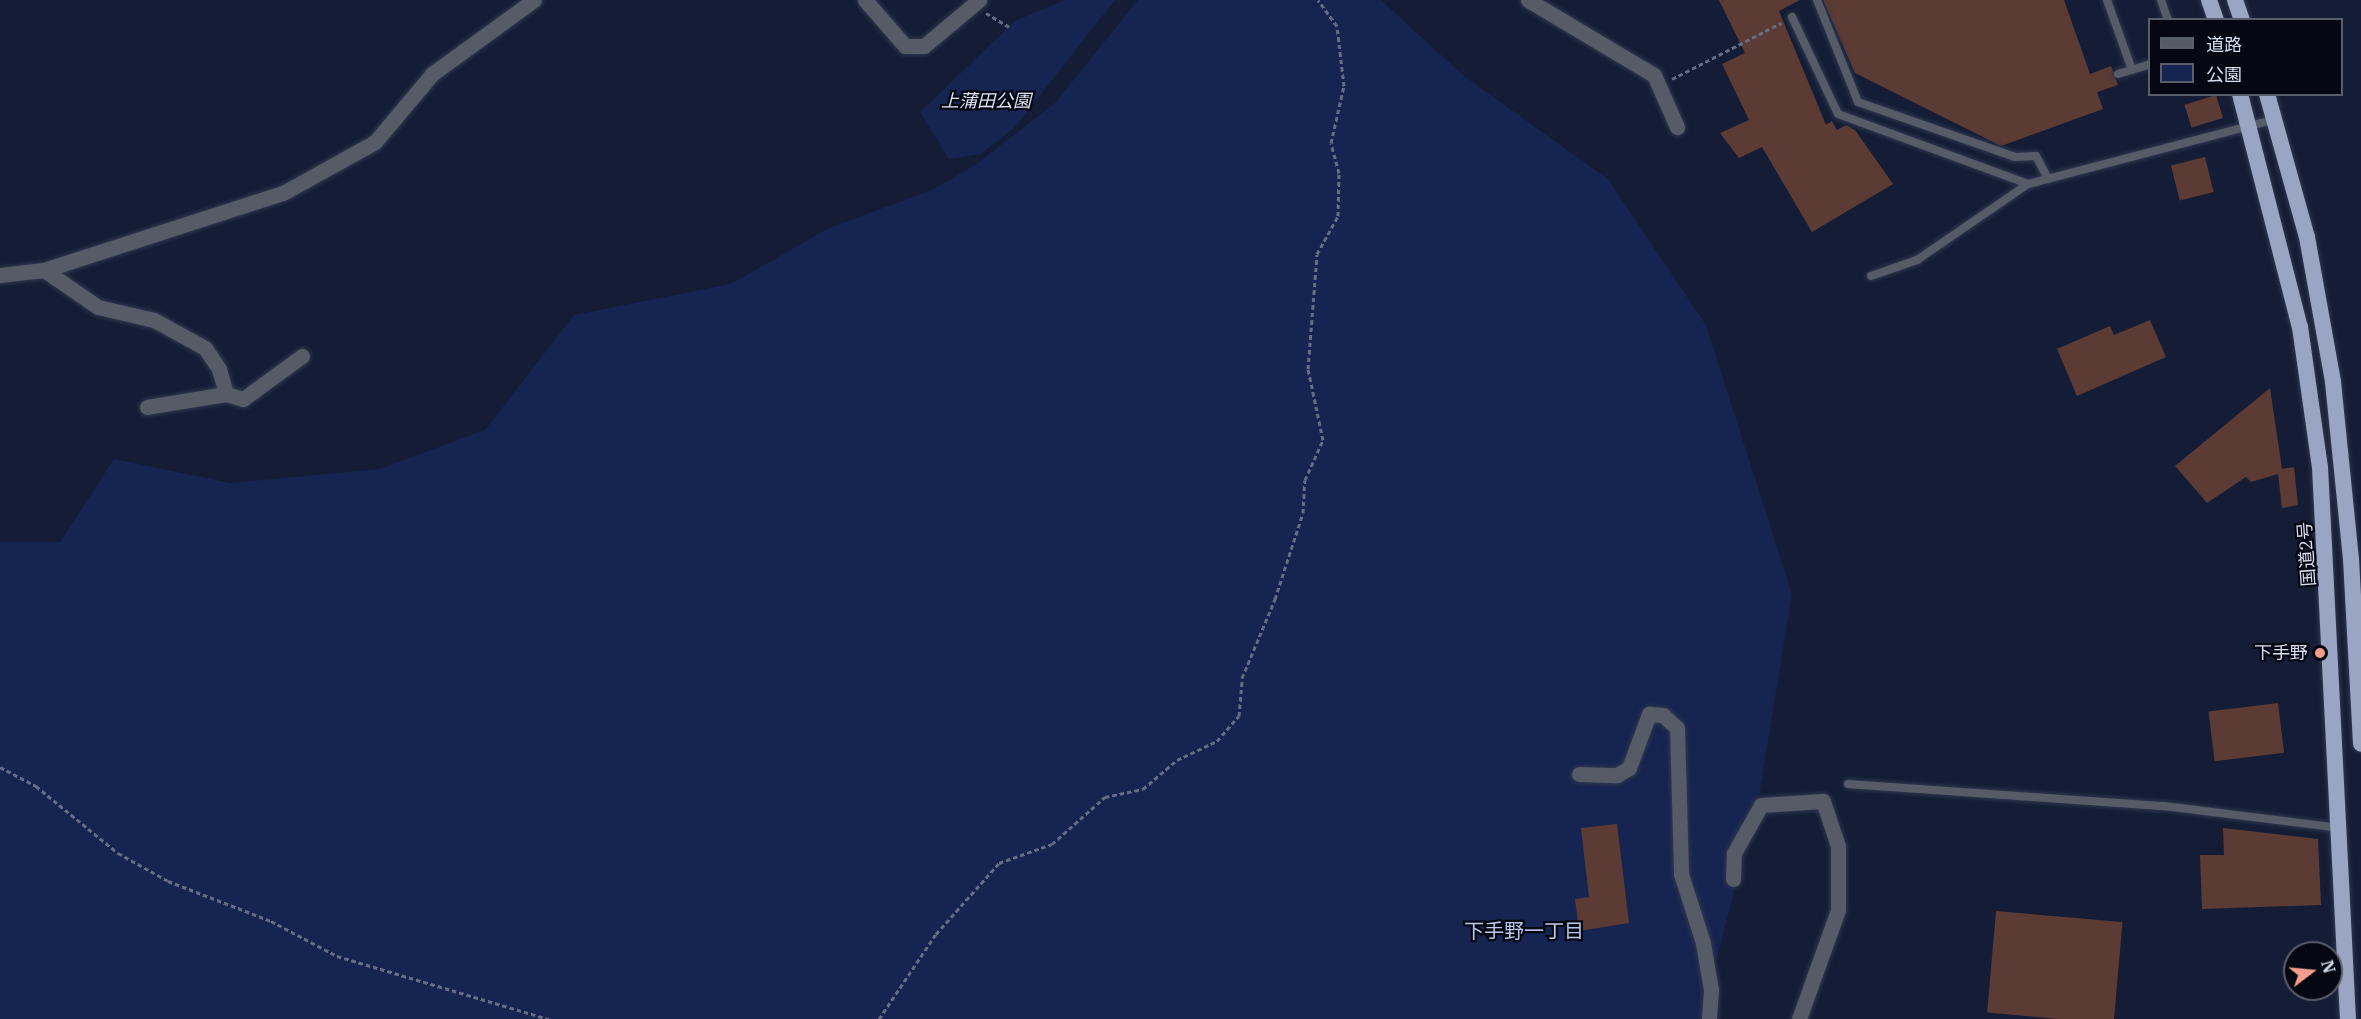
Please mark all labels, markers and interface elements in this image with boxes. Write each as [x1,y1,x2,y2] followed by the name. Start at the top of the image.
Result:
[2148,18,2343,96] legend
[2206,33,2242,56] text: 道路
[2206,63,2242,86] text: 公園
[941,90,1031,112] park label: 上蒲田公園
[2294,521,2320,587] street label: 国道2号
[2254,642,2308,664] place label: 下手野
[2313,646,2327,660] marker: 下手野
[1464,918,1584,942] district label: 下手野一丁目
[2283,941,2343,1001] north arrow
[2317,958,2340,975] text: N

